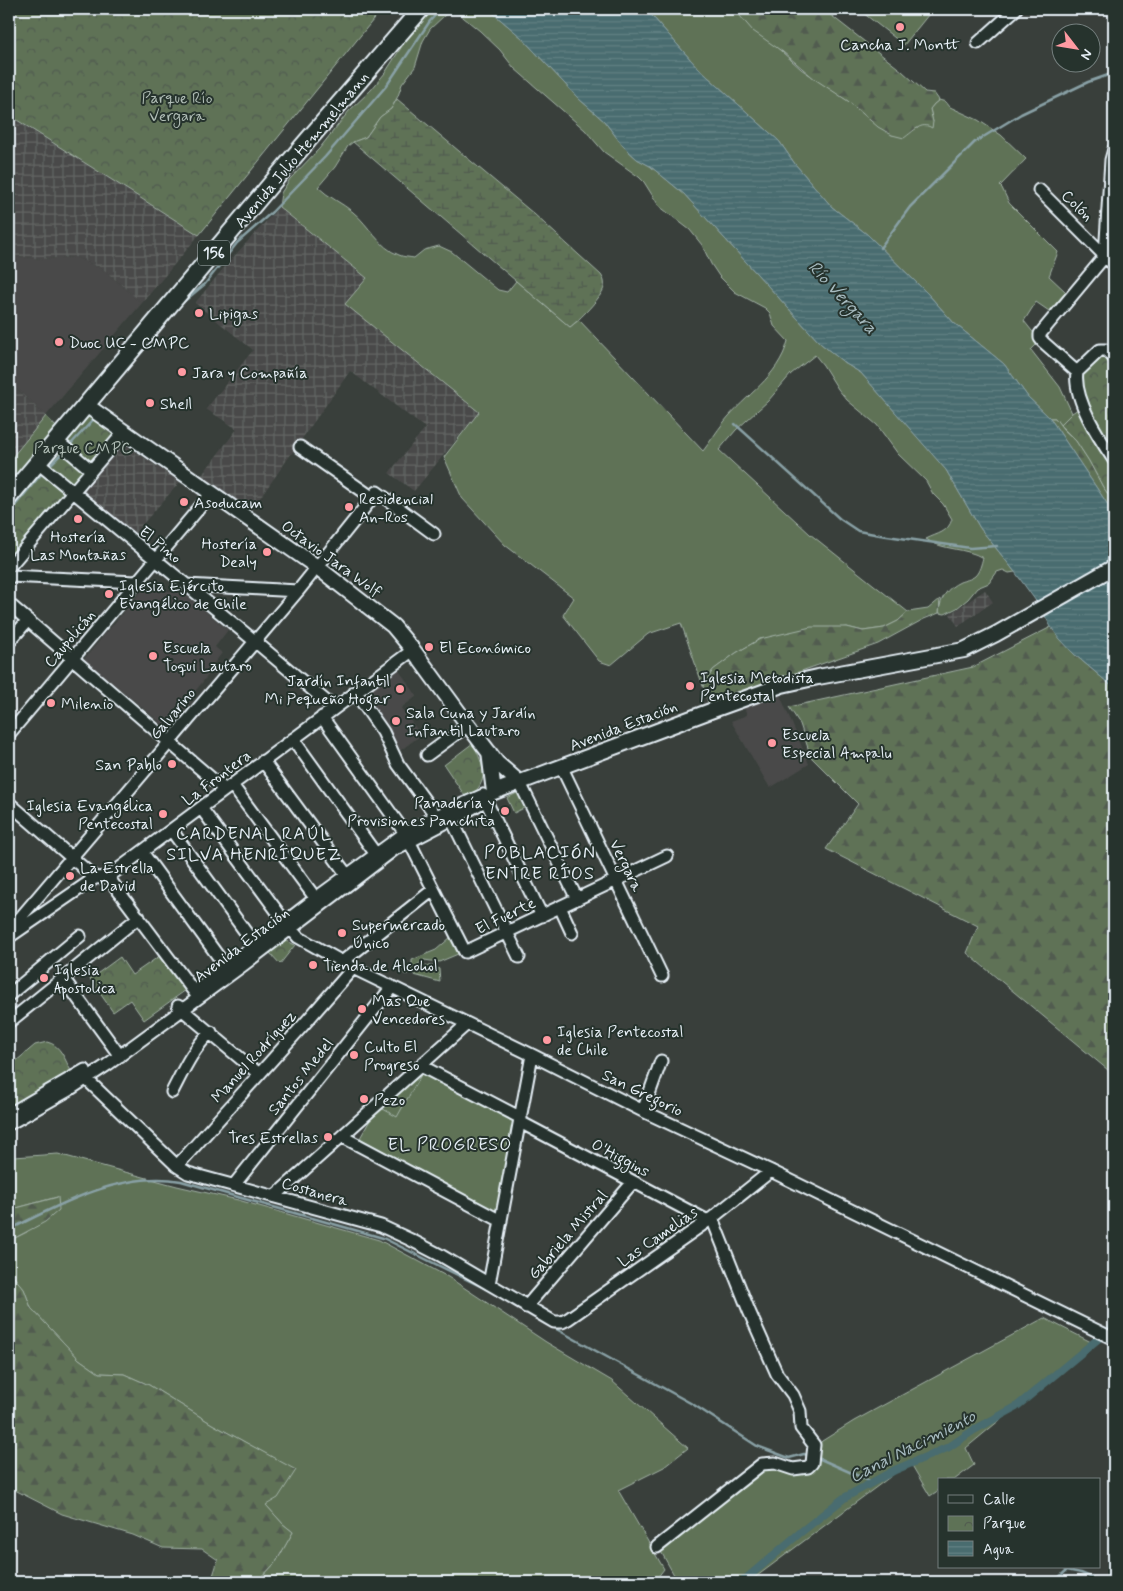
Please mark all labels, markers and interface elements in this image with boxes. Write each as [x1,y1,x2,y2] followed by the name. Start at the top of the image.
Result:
[894,21,906,33] marker: Cancha J. Montt
[1050,22,1100,72] north arrow
[840,35,961,56] place label: Cancha J. Montt
[1076,46,1096,63] text: N
[230,67,374,233] street label: Avenida Julio Hemmelmann
[142,88,213,128] park label: Parque Río Vergara
[1056,186,1098,226] street label: Colón
[198,240,230,266] road number: 156
[801,256,882,341] water label: Río Vergara
[209,304,258,326] place label: Lipigas
[193,307,205,319] marker: Lipigas
[69,333,189,354] place label: Duoc UC - CMPC
[53,336,65,348] marker: Duoc UC - CMPC
[192,363,307,384] place label: Jara y Compañía
[176,366,188,378] marker: Jara y Compañía
[160,394,192,415] place label: Shell
[144,397,156,409] marker: Shell
[34,438,132,459] park label: Parque CMPC
[359,489,433,528] place label: Residencial An-Ros
[194,493,262,514] place label: Asoducam
[178,496,190,508] marker: Asoducam
[343,501,355,513] marker: Residencial An-Ros
[72,513,84,525] marker: Hostería Las Montañas
[277,516,385,603] street label: Octavio Jara Wolf
[134,522,186,569] street label: El Pino
[30,527,126,566] place label: Hostería Las Montañas
[201,534,257,573] place label: Hostería Dealy
[261,546,273,558] marker: Hostería Dealy
[119,576,247,616] place label: Iglesia Ejército Evangélico de Chile
[103,588,115,600] marker: Iglesia Ejército Evangélico de Chile
[40,605,101,672] street label: Caupolicán
[163,638,252,677] place label: Escuela Toqui Lautaro
[439,638,531,659] place label: El Económico
[423,641,435,653] marker: El Económico
[147,650,159,662] marker: Escuela Toqui Lautaro
[700,668,814,707] place label: Iglesia Metodista Pentecostal
[265,671,391,711] place label: Jardín Infantil Mi Pequeño Hogar
[684,680,696,692] marker: Iglesia Metodista Pentecostal
[145,683,201,744] street label: Galvarino
[394,683,406,695] marker: Jardín Infantil Mi Pequeño Hogar
[61,694,113,715] place label: Milenio
[567,696,680,757] street label: Avenida Estación
[45,697,57,709] marker: Milenio
[406,703,536,742] place label: Sala Cuna y Jardín Infantil Lautaro
[390,715,402,727] marker: Sala Cuna y Jardín Infantil Lautaro
[782,725,892,764] place label: Escuela Especial Ampalu
[766,737,778,749] marker: Escuela Especial Ampalu
[178,745,256,811] street label: La Frontera
[95,755,162,776] place label: San Pablo
[166,758,178,770] marker: San Pablo
[347,793,495,832] place label: Panadería y Provisiones Panchita
[27,796,153,835] place label: Iglesia Evangélica Pentecostal
[499,805,511,817] marker: Panadería y Provisiones Panchita
[157,808,169,820] marker: Iglesia Evangélica Pentecostal
[166,822,342,867] district label: CARDENAL RAÚL SILVA HENRÍQUEZ
[603,836,647,896] street label: Vergara
[484,841,596,886] district label: POBLACIÓN ENTRE RÍOS
[80,858,154,897] place label: La Estrella de David
[64,870,76,882] marker: La Estrella de David
[472,893,539,940] street label: El Fuerte
[190,903,294,988] street label: Avenida Estación
[352,915,445,954] place label: Supermercado Único
[336,927,348,939] marker: Supermercado Único
[323,956,438,977] place label: Tienda de Alcohol
[307,959,319,971] marker: Tienda de Alcohol
[54,960,116,1000] place label: Iglesia Apostolica
[38,972,50,984] marker: Iglesia Apostolica
[372,991,445,1030] place label: Mas Que Vencedores
[356,1003,368,1015] marker: Mas Que Vencedores
[207,1006,302,1108] street label: Manuel Rodríguez
[557,1022,683,1061] place label: Iglesia Pentecostal de Chile
[264,1034,339,1120] street label: Santos Medel
[541,1034,553,1046] marker: Iglesia Pentecostal de Chile
[364,1037,420,1076] place label: Culto El Progreso
[348,1049,360,1061] marker: Culto El Progreso
[598,1065,686,1123] street label: San Gregorio
[374,1090,405,1111] place label: Pezo
[358,1093,370,1105] marker: Pezo
[228,1128,318,1149] place label: Tres Estrellas
[322,1131,334,1143] marker: Tres Estrellas
[388,1133,512,1157] district label: EL PROGRESO
[587,1134,653,1183] street label: O'Higgins
[279,1173,351,1212] street label: Costanera
[524,1186,613,1284] street label: Gabriela Mistral
[614,1202,702,1272] street label: Las Camelias
[845,1404,981,1489] water label: Canal Nacimiento
[938,1478,1100,1568] legend
[983,1490,1015,1510] text: Calle
[983,1514,1026,1534] text: Parque
[983,1540,1015,1560] text: Agua

